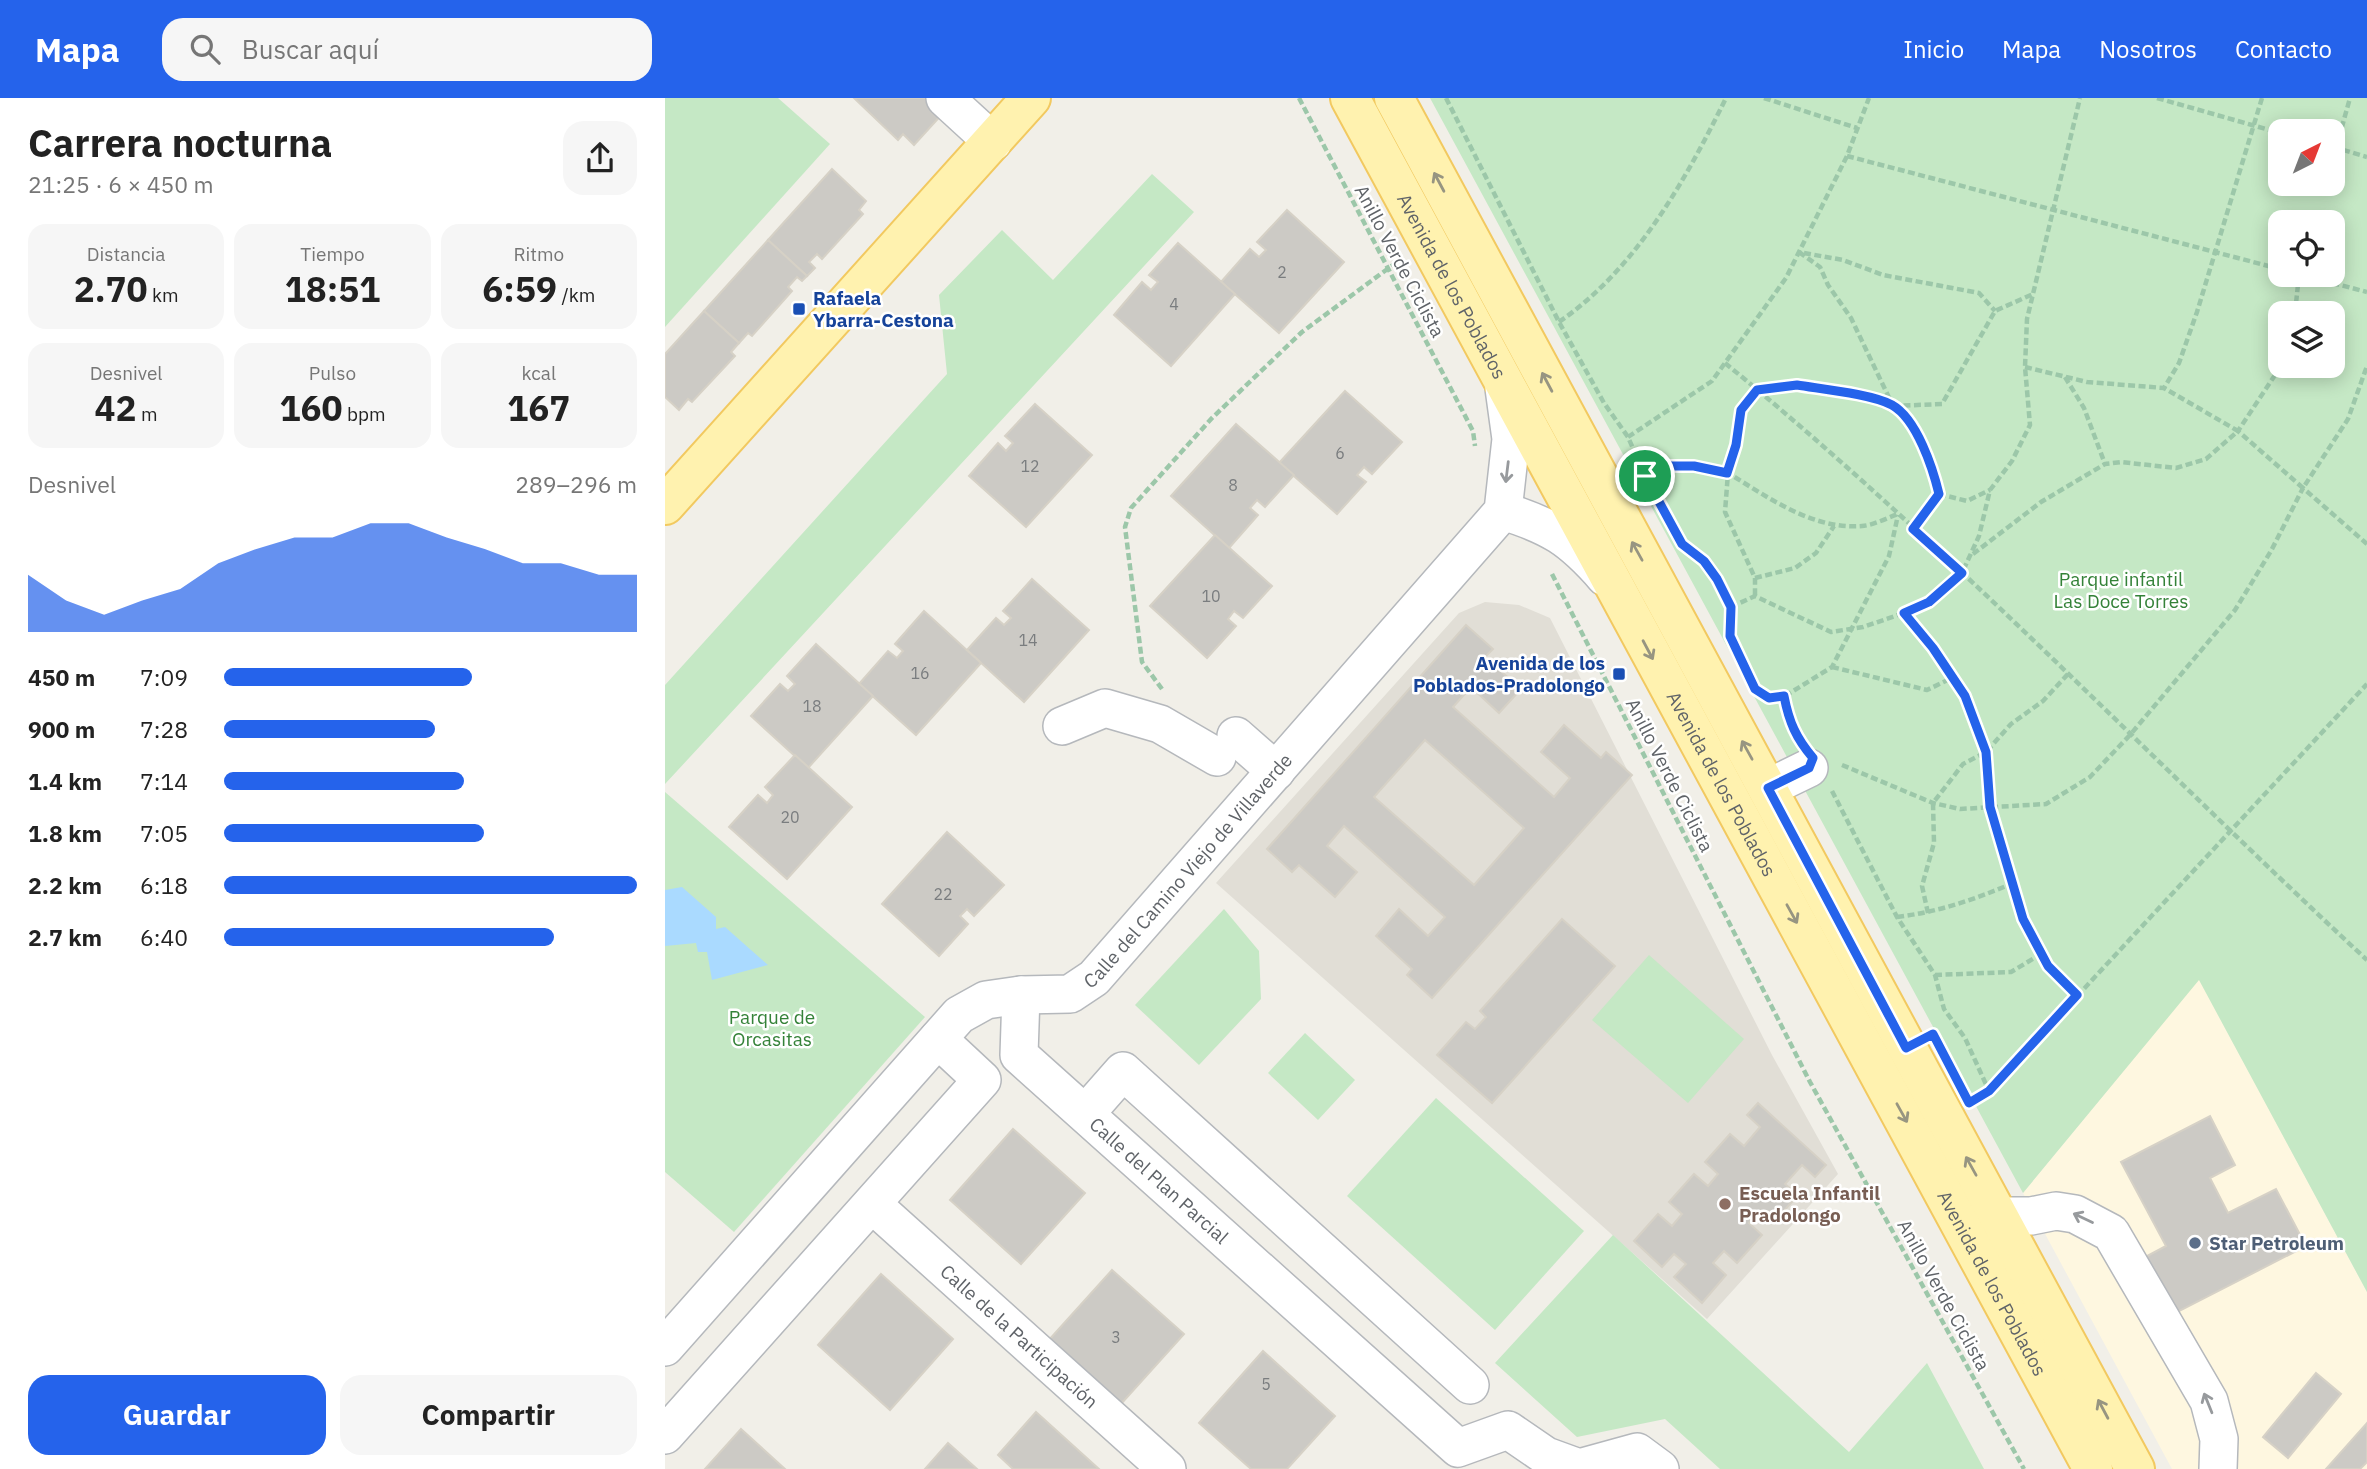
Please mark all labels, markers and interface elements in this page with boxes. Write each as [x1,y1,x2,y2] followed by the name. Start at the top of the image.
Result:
[162,18,652,81] search box
[35,28,120,71] text: Mapa
[186,30,224,68] icon: search
[242,32,379,66] text: Buscar aquí
[1903,33,1964,65] text: Inicio
[2002,33,2061,65] text: Mapa
[2099,33,2197,65] text: Nosotros
[2235,33,2332,65] text: Contacto
[28,118,332,167] text: Carrera nocturna
[2268,119,2345,196] north arrow
[2268,119,2345,378] map controls
[563,121,637,195] button: share
[28,169,214,199] text: 21:25 · 6 × 450 m
[1432,172,1445,193] one-way arrow
[1350,181,1450,341] street label: Anillo Verde Ciclista
[1392,189,1512,383] street label: Avenida de los Poblados
[2268,210,2345,287] button: locate
[87,242,166,266] text: Distancia
[300,242,365,266] text: Tiempo
[513,242,564,266] text: Ritmo
[1277,262,1287,282] house number: 2
[74,266,148,312] text: 2.70
[285,266,380,312] text: 18:51
[482,266,557,312] text: 6:59
[148,283,179,307] text: km
[557,283,595,307] text: /km
[813,286,954,332] place label: Rafaela Ybarra-Cestona
[1169,294,1179,314] house number: 4
[791,301,807,317] marker: Rafaela Ybarra-Cestona
[2268,301,2345,378] button: layers
[90,361,163,385] text: Desnivel
[309,361,356,385] text: Pulso
[522,361,556,385] text: kcal
[1540,372,1553,393] one-way arrow
[95,385,137,431] text: 42
[279,385,342,431] text: 160
[507,385,570,431] text: 167
[137,402,158,426] text: m
[342,402,386,426] text: bpm
[1335,443,1345,463] house number: 6
[1615,446,1675,506] pin
[1020,456,1040,476] house number: 12
[1626,457,1664,495] icon: arrive
[1501,460,1514,482] one-way arrow
[28,469,116,499] text: Desnivel
[515,469,637,499] text: 289–296 m
[1228,475,1238,495] house number: 8
[1629,541,1643,562] one-way arrow
[2054,567,2188,613] park label: Parque infantil Las Doce Torres
[1201,586,1221,606] house number: 10
[1018,630,1038,650] house number: 14
[1641,639,1655,659] one-way arrow
[1413,651,1605,697] place label: Avenida de los Poblados-Pradolongo
[28,662,95,692] text: 450 m
[140,662,188,692] text: 7:09
[910,663,930,683] house number: 16
[1611,666,1627,682] marker: Avenida de los Poblados-Pradolongo
[1662,687,1782,881] street label: Avenida de los Poblados
[1621,694,1719,856] street label: Anillo Verde Ciclista
[802,696,822,716] house number: 18
[28,714,95,744] text: 900 m
[140,714,188,744] text: 7:28
[1740,740,1753,761] one-way arrow
[1079,748,1297,993] street label: Calle del Camino Viejo de Villaverde
[28,766,102,796] text: 1.4 km
[140,766,188,796] text: 7:14
[780,807,800,827] house number: 20
[28,818,102,848] text: 1.8 km
[140,818,188,848] text: 7:05
[28,870,102,900] text: 2.2 km
[140,870,188,900] text: 6:18
[933,884,953,904] house number: 22
[1785,903,1799,923] one-way arrow
[28,922,102,952] text: 2.7 km
[140,922,188,952] text: 6:40
[729,1005,815,1051] park label: Parque de Orcasitas
[1896,1102,1909,1123] one-way arrow
[1085,1112,1234,1249] street label: Calle del Plan Parcial
[1964,1156,1977,1177] one-way arrow
[1739,1181,1880,1227] place label: Escuela Infantil Pradolongo
[1932,1186,2052,1380] street label: Avenida de los Poblados
[1717,1196,1733,1212] marker: Escuela Infantil Pradolongo
[2073,1211,2094,1225] one-way arrow
[1892,1215,1996,1375] street label: Anillo Verde Ciclista
[2209,1231,2344,1255] place label: Star Petroleum
[2187,1235,2203,1251] marker: Star Petroleum
[935,1259,1103,1413] street label: Calle de la Participación
[1111,1327,1121,1347] house number: 3
[1261,1374,1271,1394] house number: 5
[28,1375,326,1455] button: Guardar
[340,1375,637,1455] button: Compartir
[2200,1392,2213,1414] one-way arrow
[2096,1399,2109,1420] one-way arrow

